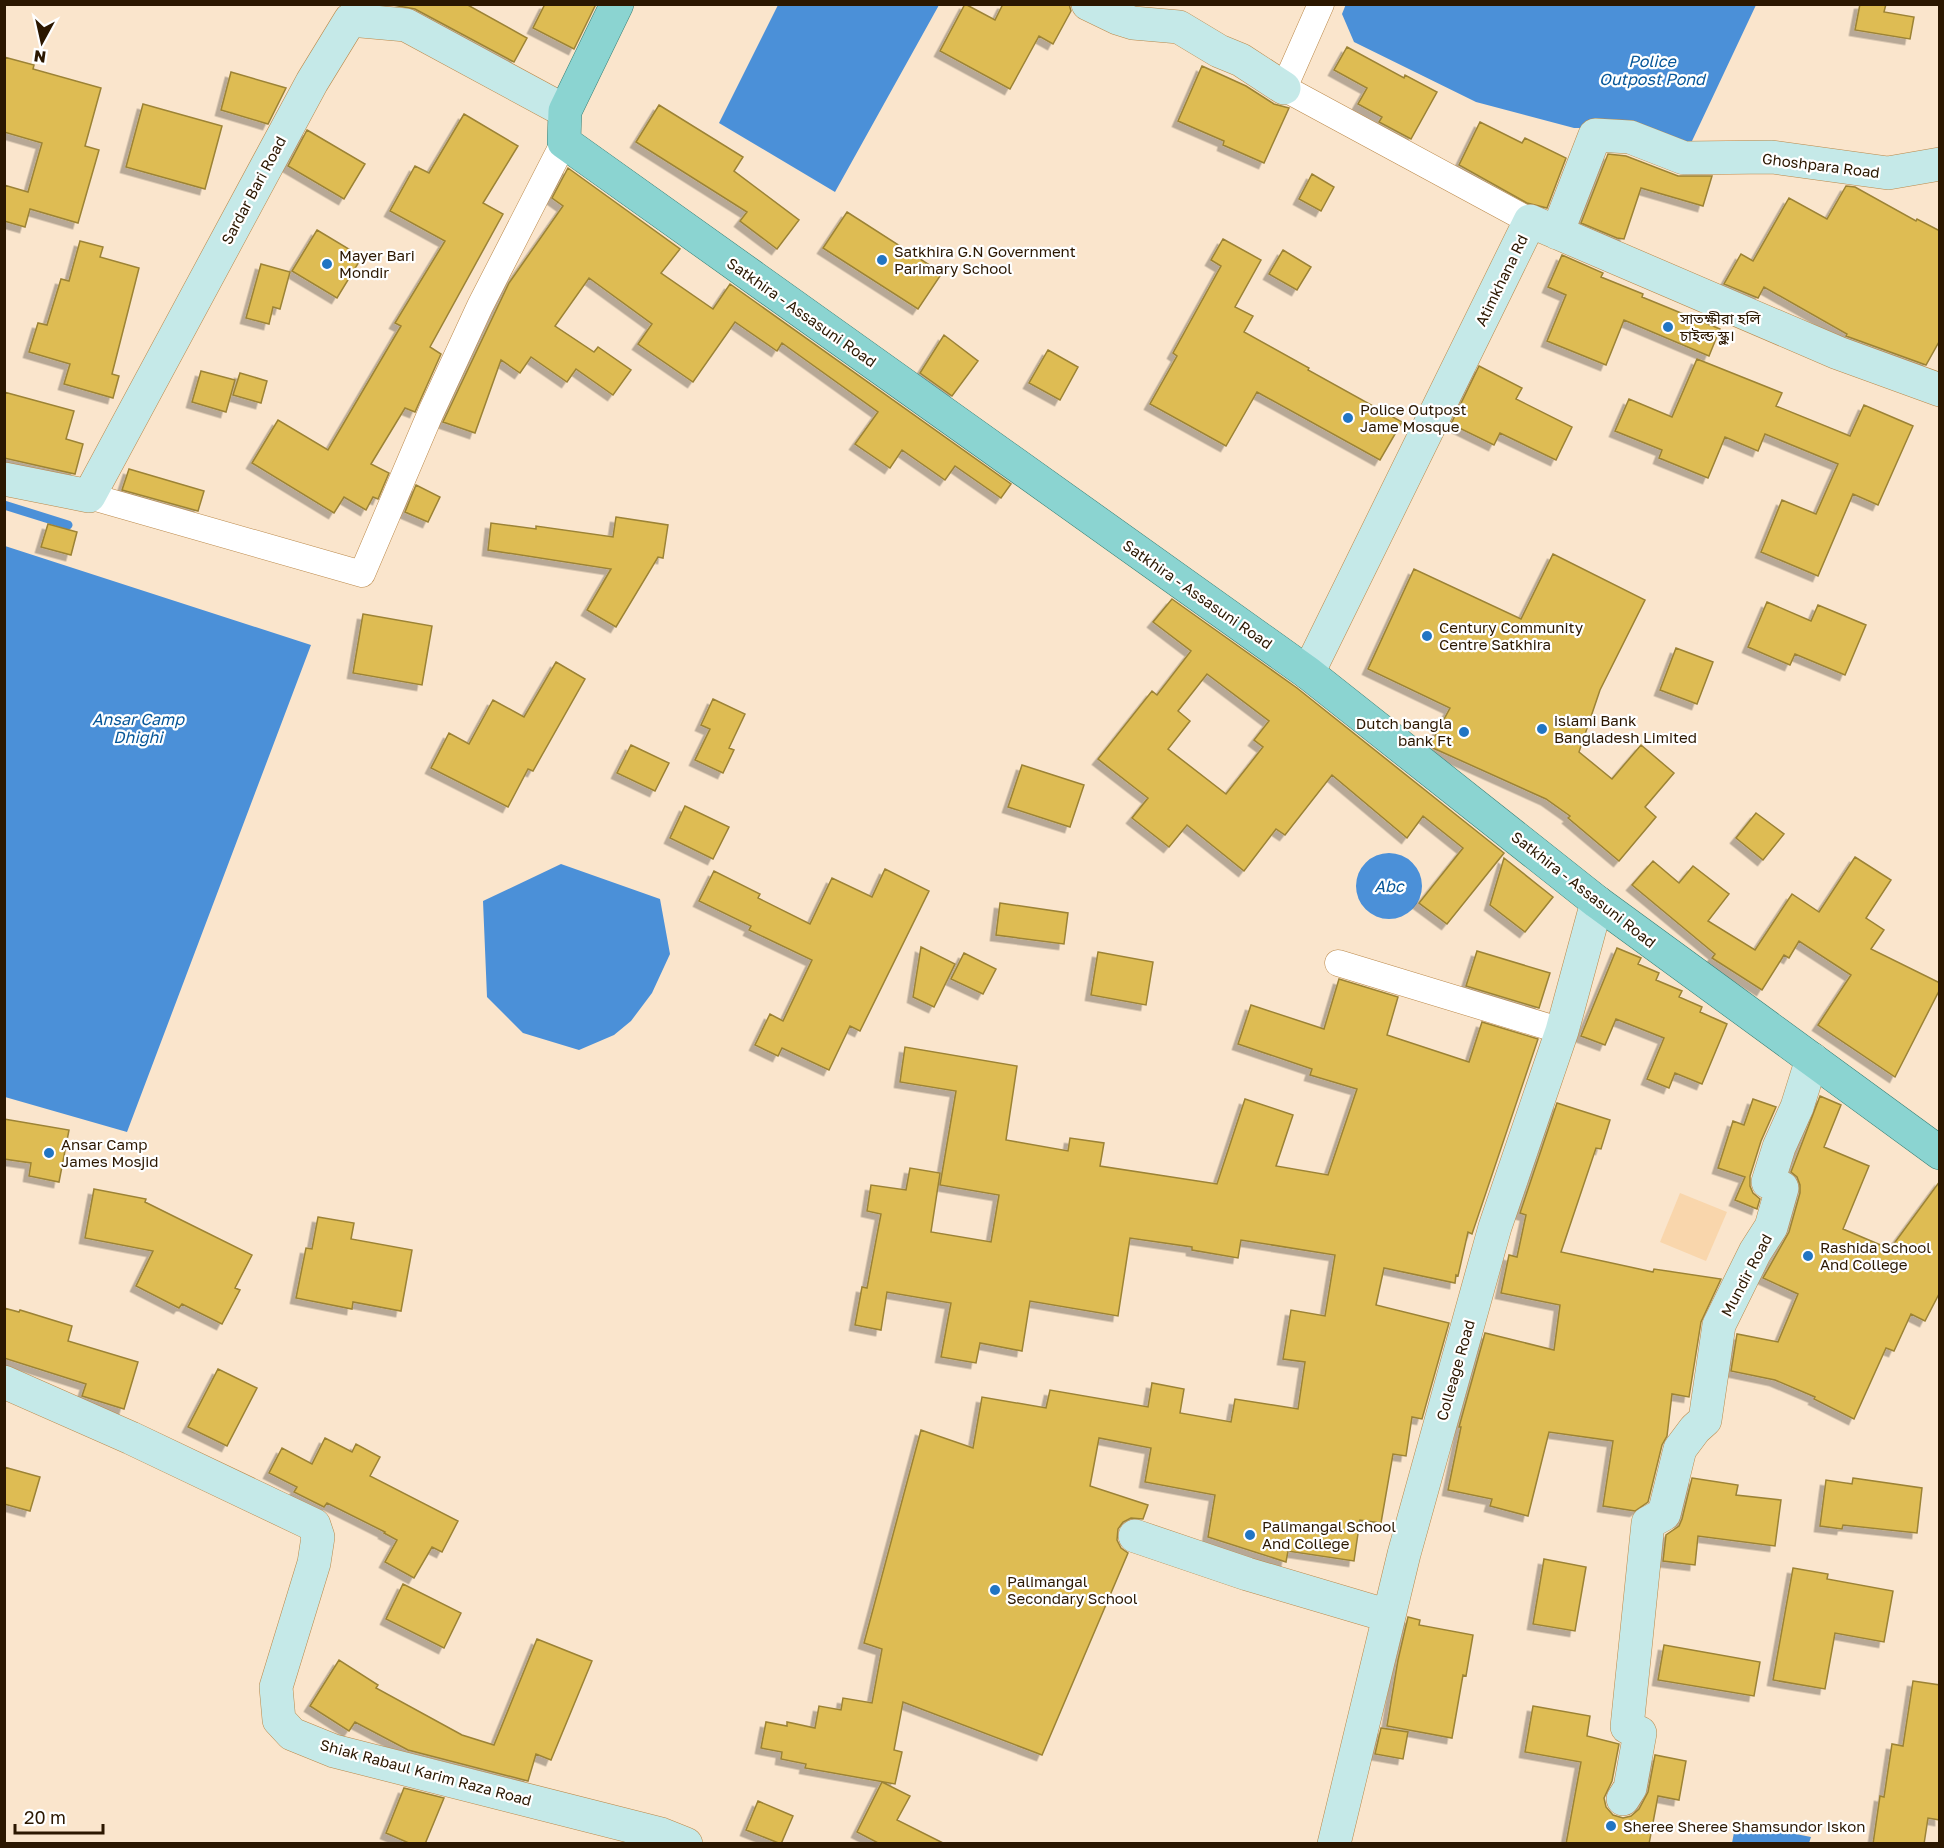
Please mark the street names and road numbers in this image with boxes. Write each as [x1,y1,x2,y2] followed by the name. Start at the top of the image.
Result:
[217,133,289,247] street label: Sardar Bari Road
[1761,149,1881,181] street label: Ghoshpara Road
[1471,231,1531,329] street label: Atimkhana Rd
[724,254,880,370] street label: Satkhira - Assasuni Road
[1120,536,1276,652] street label: Satkhira - Assasuni Road
[1508,827,1660,951] street label: Satkhira - Assasuni Road
[1717,1231,1775,1319] street label: Mundir Road
[1432,1317,1478,1423] street label: Colleage Road
[318,1735,534,1809] street label: Shiak Rabaul Karim Raza Road

